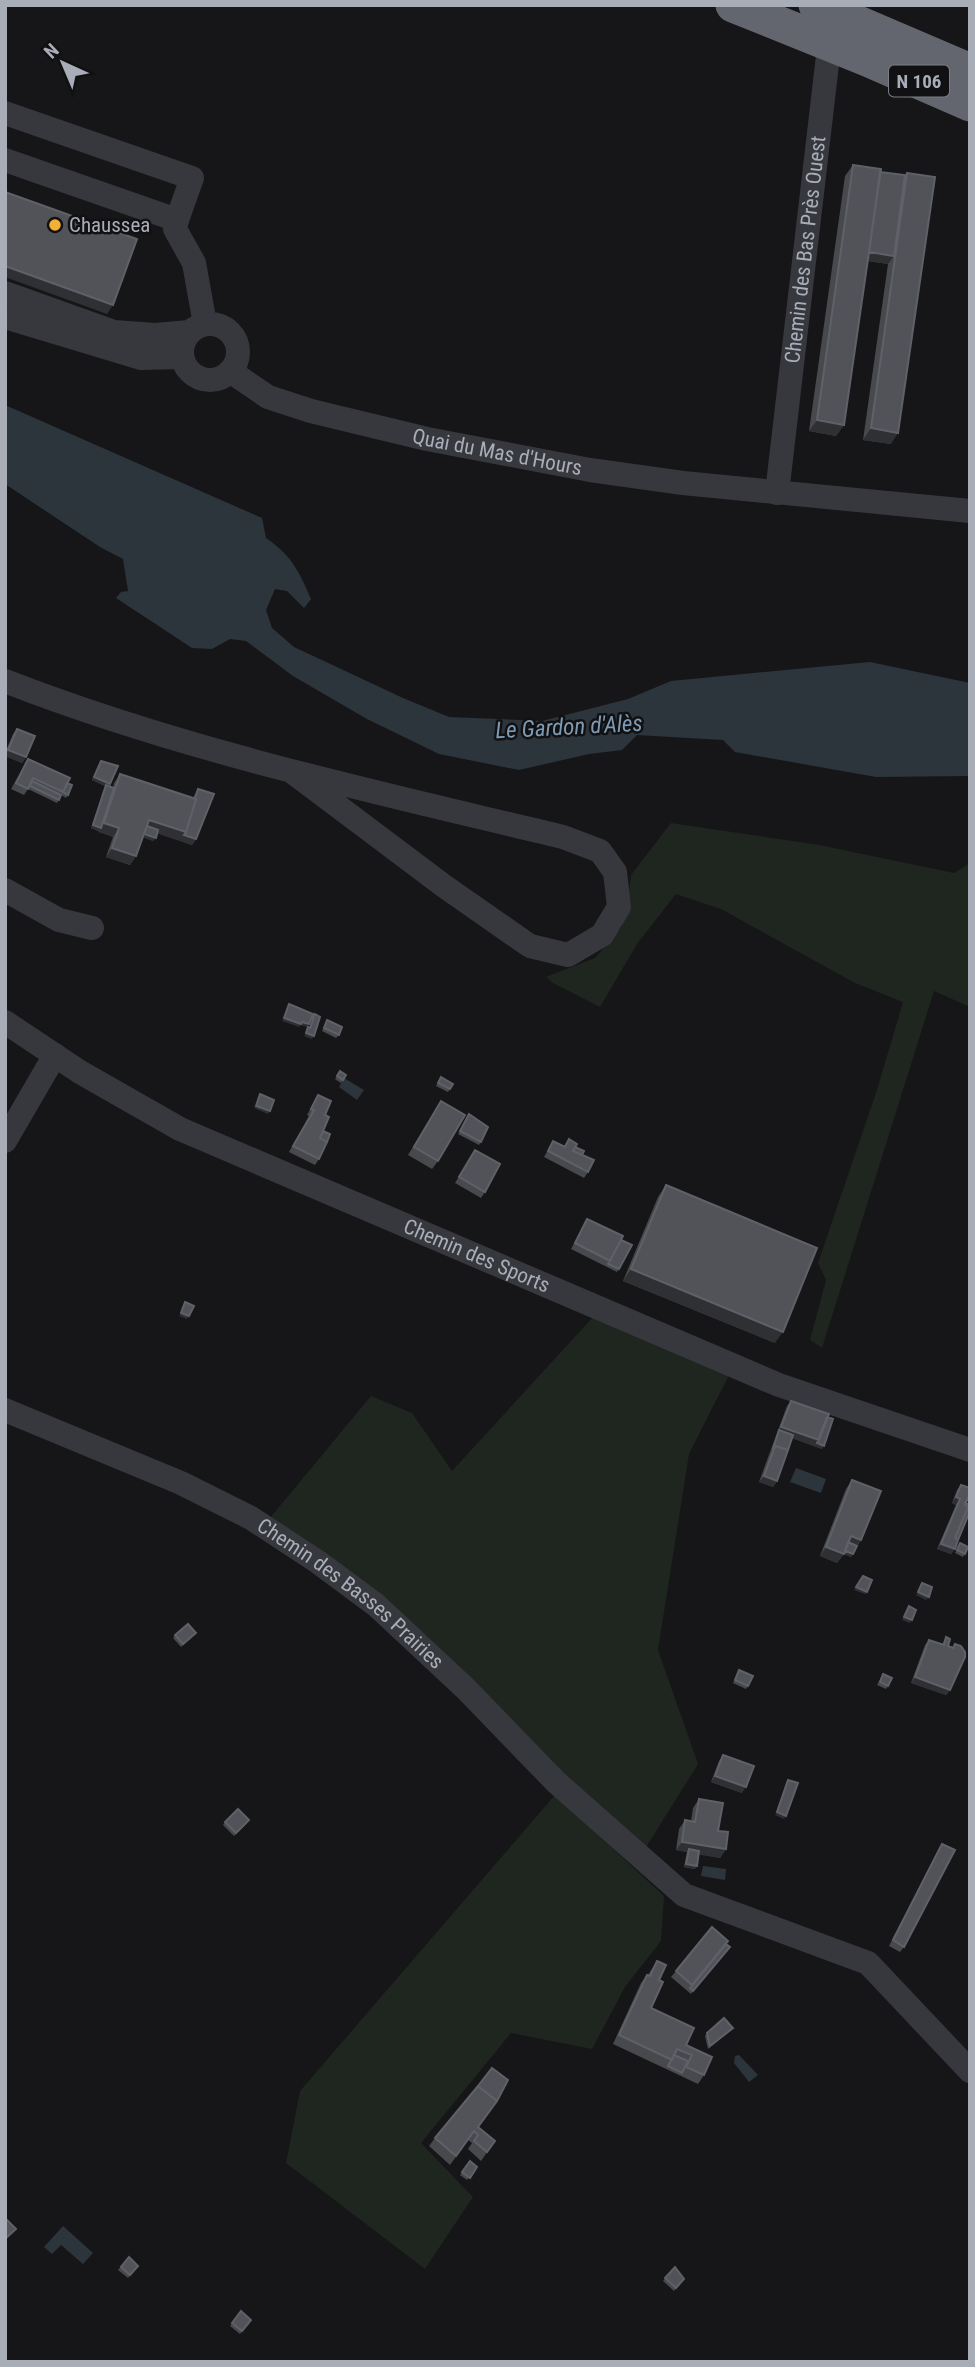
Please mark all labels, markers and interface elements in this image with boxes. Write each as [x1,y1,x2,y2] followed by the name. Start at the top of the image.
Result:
[28,28,98,98] north arrow
[39,39,64,63] text: N
[889,66,949,96] road number: N 106
[780,135,831,365] street label: Chemin des Bas Près Ouest
[69,213,150,237] place label: Chaussea
[47,217,63,233] marker: Chaussea
[410,424,584,480] street label: Quai du Mas d'Hours
[495,710,643,744] water label: Le Gardon d'Alès
[400,1214,554,1298] street label: Chemin des Sports
[253,1513,449,1674] street label: Chemin des Basses Prairies

